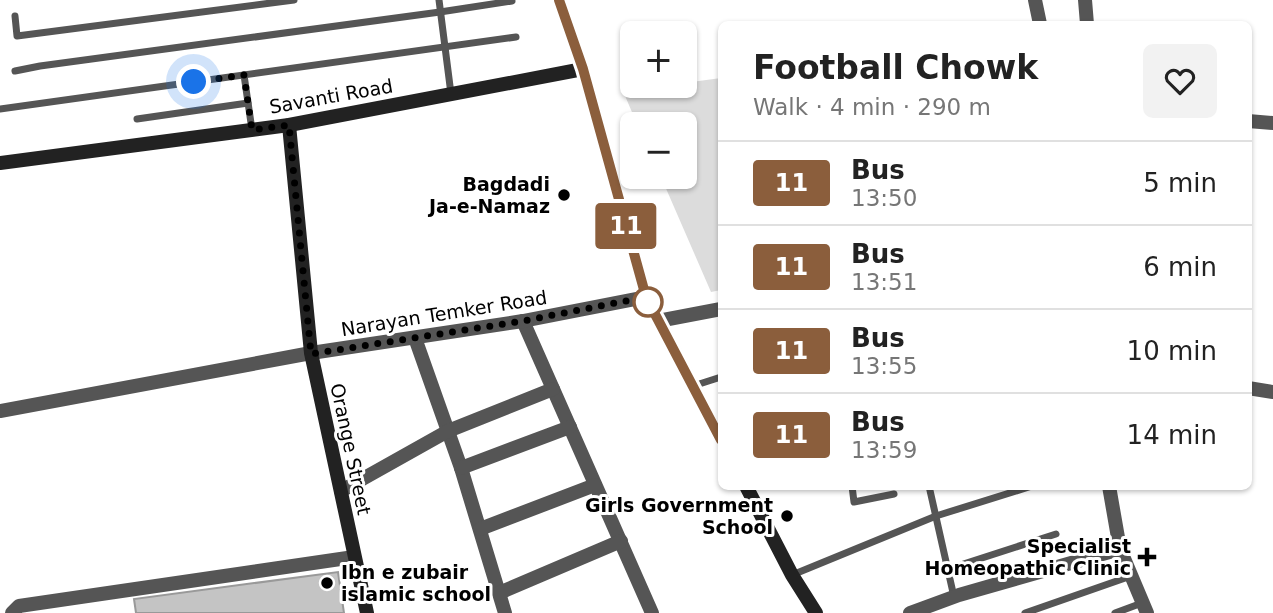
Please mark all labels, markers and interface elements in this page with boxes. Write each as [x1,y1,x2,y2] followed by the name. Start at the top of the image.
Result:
[620,21,697,189] map controls
[620,21,697,98] button: +
[1143,44,1217,118] button: heart
[753,48,1038,87] text: Football Chowk
[176,64,211,99] your location
[268,74,394,118] street label: Savanti Road
[753,94,991,120] text: Walk · 4 min · 290 m
[620,112,697,189] button: −
[851,155,905,185] text: Bus
[1143,168,1217,198] text: 5 min
[775,169,808,197] text: 11
[427,173,550,217] place label: Bagdadi Ja-e-Namaz
[851,185,917,211] text: 13:50
[556,187,572,203] marker: Bagdadi Ja-e-Namaz
[594,203,658,249] line badge: 11
[609,212,643,240] text: 11
[851,239,905,269] text: Bus
[1143,252,1217,282] text: 6 min
[775,253,808,281] text: 11
[851,269,917,295] text: 13:51
[339,286,549,340] street label: Narayan Temker Road
[633,287,663,317] unlabelled marker
[851,323,905,353] text: Bus
[1127,336,1217,366] text: 10 min
[775,337,808,365] text: 11
[851,353,917,379] text: 13:55
[326,381,376,517] street label: Orange Street
[851,407,905,437] text: Bus
[1127,420,1217,450] text: 14 min
[775,421,808,449] text: 11
[851,437,917,463] text: 13:59
[585,494,773,538] place label: Girls Government School
[779,508,795,524] marker: Girls Government School
[925,535,1131,579] place label: Specialist Homeopathic Clinic
[1137,547,1157,567] marker: Specialist Homeopathic Clinic
[341,561,491,605] place label: Ibn e zubair islamic school
[319,575,335,591] marker: Ibn e zubair islamic school

